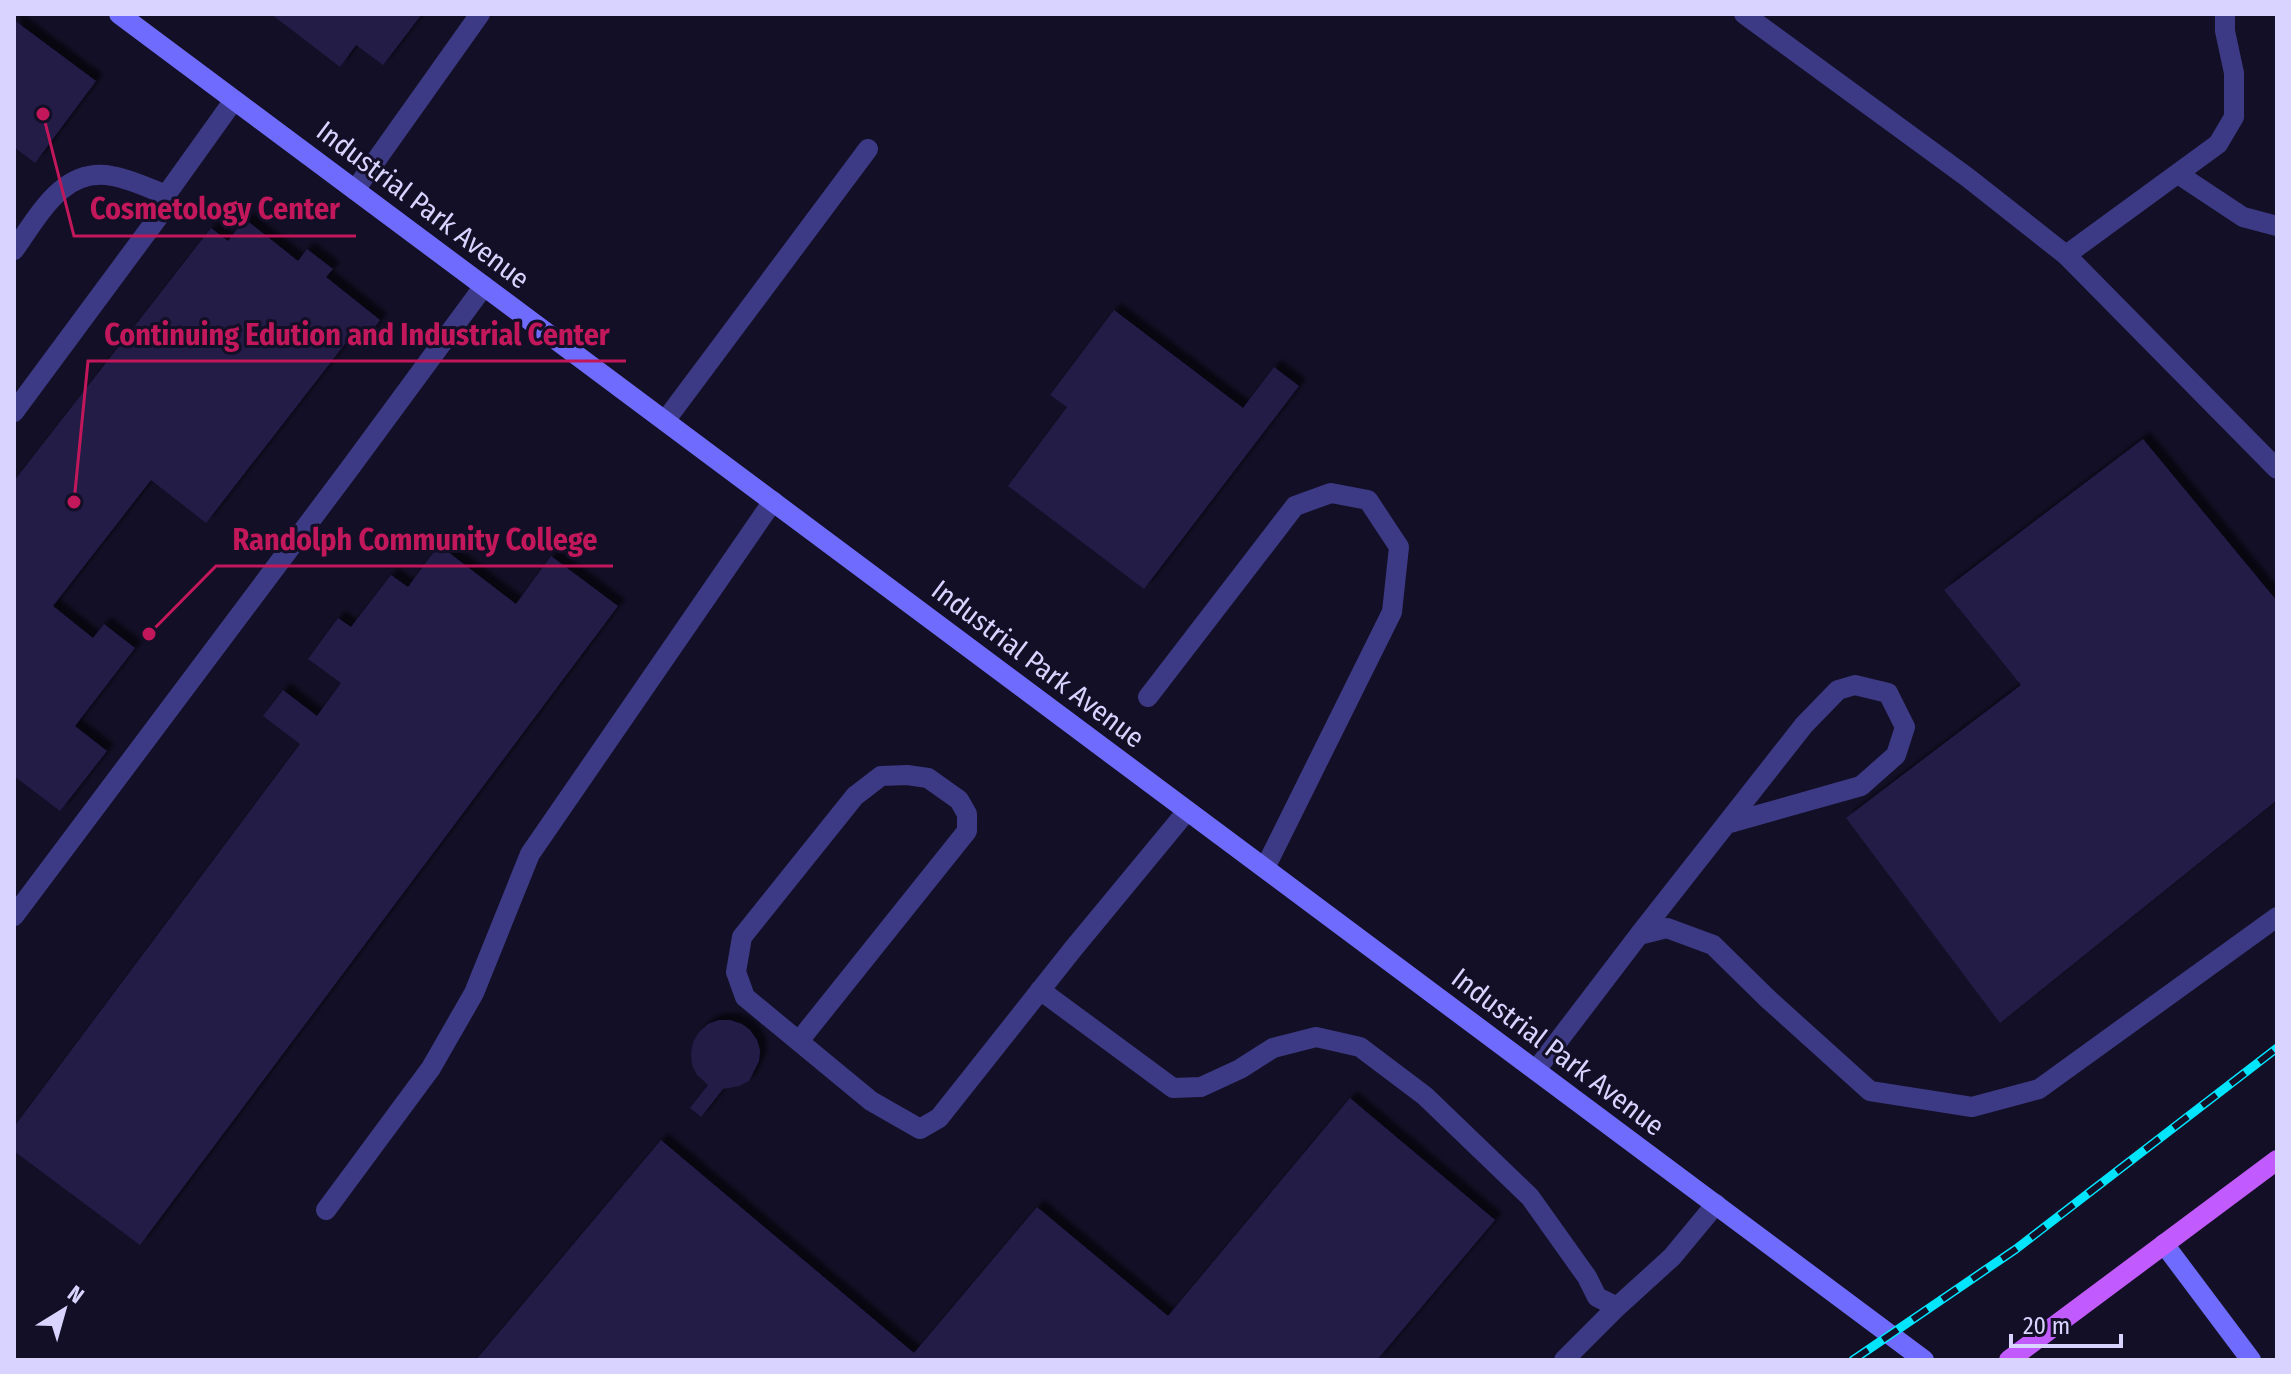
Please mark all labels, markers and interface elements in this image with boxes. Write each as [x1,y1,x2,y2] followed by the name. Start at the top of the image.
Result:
[310,114,536,296] street label: Industrial Park Avenue
[74,182,356,236] callout: Cosmetology Center
[90,191,341,227] text: Cosmetology Center
[88,307,626,361] callout: Continuing Edution and Industrial Center
[104,317,611,353] text: Continuing Edution and Industrial Center
[216,512,613,566] callout: Randolph Community College
[232,522,598,558] text: Randolph Community College
[925,573,1151,755] street label: Industrial Park Avenue
[1445,961,1671,1143] street label: Industrial Park Avenue
[24,1270,104,1350] north arrow
[62,1280,89,1309] text: N
[2011,1298,2121,1348] scale bar
[2023,1312,2070,1340] text: 20 m

